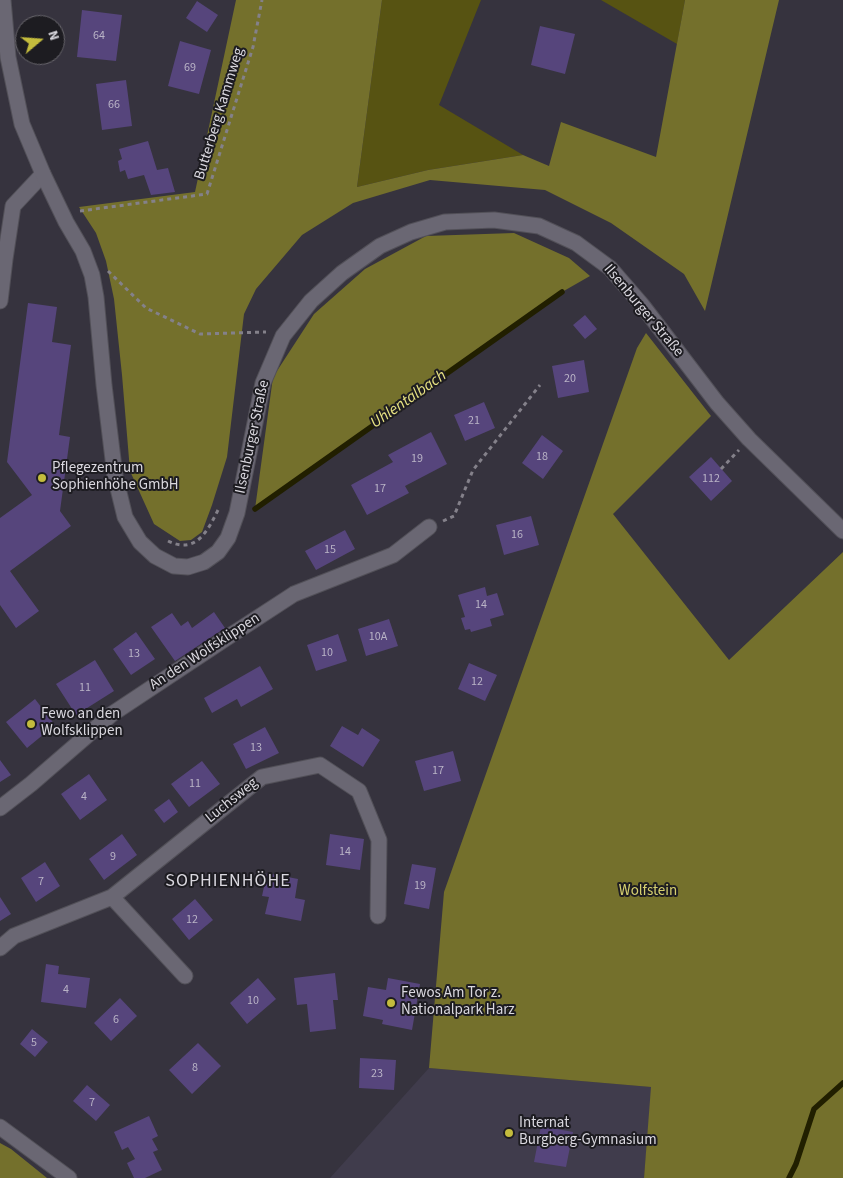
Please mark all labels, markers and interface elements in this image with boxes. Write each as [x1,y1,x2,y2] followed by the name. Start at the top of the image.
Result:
[15,15,65,65] north arrow
[42,28,64,43] text: N
[93,29,105,43] house number: 64
[191,46,249,182] street label: Butterberg Kammweg
[184,61,196,75] house number: 69
[108,98,120,112] house number: 66
[599,261,687,361] street label: Ilsenburger Straße
[367,367,451,433] water label: Uhlentalbach
[564,372,576,386] house number: 20
[232,379,274,495] street label: Ilsenburger Straße
[468,414,480,428] house number: 21
[536,450,548,464] house number: 18
[411,452,423,466] house number: 19
[52,460,179,495] place label: Pflegezentrum Sophienhöhe GmbH
[36,472,48,484] marker: Pflegezentrum Sophienhöhe GmbH
[702,472,720,486] house number: 112
[374,482,386,496] house number: 17
[511,528,523,542] house number: 16
[324,543,336,557] house number: 15
[475,598,487,612] house number: 14
[146,610,264,694] street label: An den Wolfsklippen
[369,630,387,644] house number: 10A
[321,646,333,660] house number: 10
[128,647,140,661] house number: 13
[471,675,483,689] house number: 12
[79,681,91,695] house number: 11
[41,706,123,741] place label: Fewo an den Wolfsklippen
[25,718,37,730] marker: Fewo an den Wolfsklippen
[250,741,262,755] house number: 13
[432,764,444,778] house number: 17
[202,774,262,828] street label: Luchsweg
[189,777,201,791] house number: 11
[81,790,87,804] house number: 4
[339,845,351,859] house number: 14
[110,850,116,864] house number: 9
[164,871,292,893] district label: SOPHIENHÖHE
[38,875,44,889] house number: 7
[414,879,426,893] house number: 19
[619,883,677,901] park label: Wolfstein
[186,913,198,927] house number: 12
[63,983,69,997] house number: 4
[401,985,515,1020] place label: Fewos Am Tor z. Nationalpark Harz
[247,994,259,1008] house number: 10
[385,997,397,1009] marker: Fewos Am Tor z. Nationalpark Harz
[113,1013,119,1027] house number: 6
[31,1036,37,1050] house number: 5
[192,1061,198,1075] house number: 8
[371,1067,383,1081] house number: 23
[89,1096,95,1110] house number: 7
[519,1115,657,1150] place label: Internat Burgberg-Gymnasium
[503,1127,515,1139] marker: Internat Burgberg-Gymnasium

